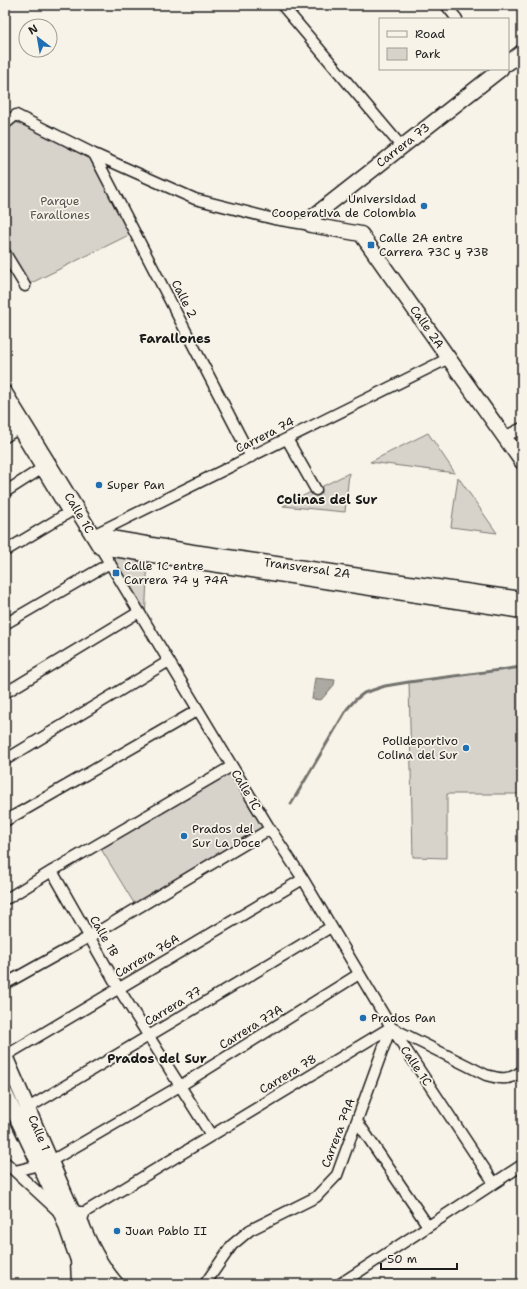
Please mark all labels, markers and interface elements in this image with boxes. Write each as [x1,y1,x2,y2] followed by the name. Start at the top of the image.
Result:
[18,18,58,58] north arrow
[379,18,509,70] legend
[26,21,41,39] text: N
[415,26,446,42] text: Road
[415,46,441,62] text: Park
[373,119,433,171] street label: Carrera 73
[271,191,417,221] place label: Universidad Cooperativa de Colombia
[30,193,90,223] park label: Parque Farallones
[419,201,429,211] marker: Universidad Cooperativa de Colombia
[379,230,488,260] place label: Calle 2A entre Carrera 73C y 73B
[366,240,376,250] marker: Calle 2A entre Carrera 73C y 73B
[168,277,200,321] street label: Calle 2
[406,302,448,352] street label: Calle 2A
[139,330,211,347] district label: Farallones
[233,413,297,457] street label: Carrera 74
[107,477,165,493] place label: Super Pan
[94,480,104,490] marker: Super Pan
[61,490,97,536] street label: Calle 1C
[276,491,378,508] district label: Colinas del Sur
[263,554,352,582] street label: Transversal 2A
[124,558,228,588] place label: Calle 1C entre Carrera 74 y 74A
[111,568,121,578] marker: Calle 1C entre Carrera 74 y 74A
[377,733,458,763] place label: Polideportivo Colina del Sur
[461,743,471,753] marker: Polideportivo Colina del Sur
[228,767,264,813] street label: Calle 1C
[192,821,261,851] place label: Prados del Sur La Doce
[179,831,189,841] marker: Prados del Sur La Doce
[86,913,122,959] street label: Calle 1B
[112,930,182,982] street label: Carrera 76A
[141,983,205,1029] street label: Carrera 77
[216,1001,286,1053] street label: Carrera 77A
[371,1010,436,1026] place label: Prados Pan
[358,1013,368,1023] marker: Prados Pan
[397,1043,435,1089] street label: Calle 1C
[107,1050,207,1067] district label: Prados del Sur
[256,1051,320,1097] street label: Carrera 78
[317,1096,359,1170] street label: Carrera 79A
[24,1113,54,1153] street label: Calle 1
[125,1223,207,1239] place label: Juan Pablo II
[112,1226,122,1236] marker: Juan Pablo II
[381,1245,457,1271] scale bar
[387,1251,417,1267] text: 50 m

